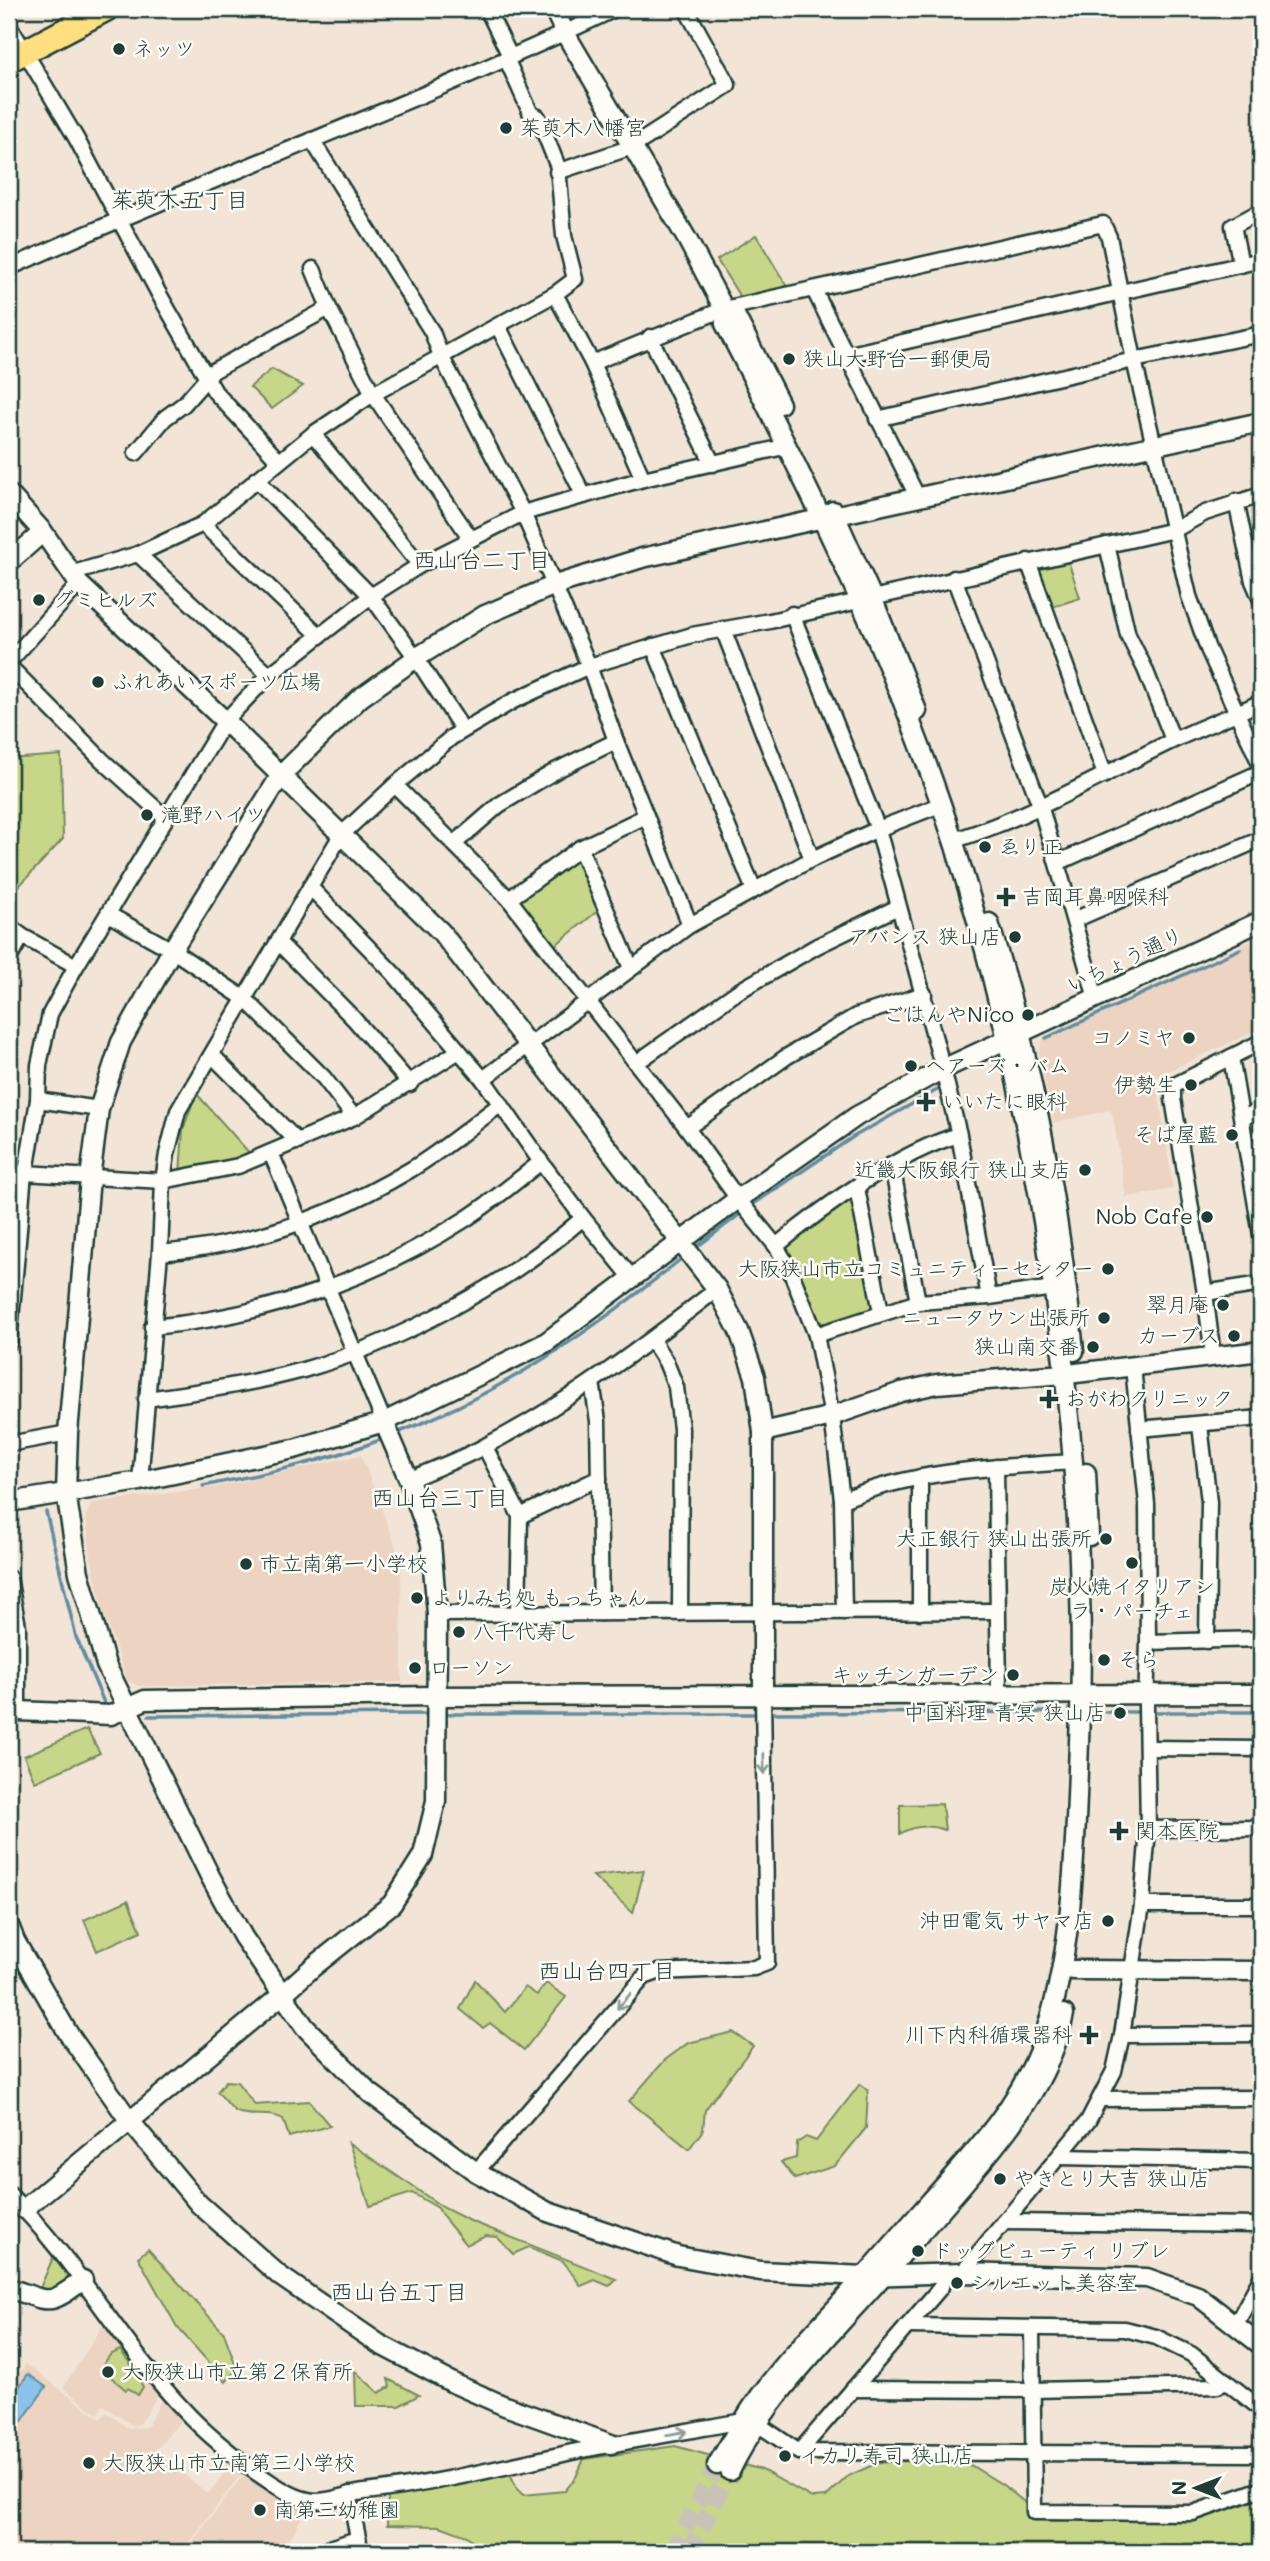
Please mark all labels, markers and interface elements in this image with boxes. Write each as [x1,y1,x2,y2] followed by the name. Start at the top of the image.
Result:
[133,34,195,61] place label: ネッツ
[111,41,127,57] marker: ネッツ
[520,113,646,140] place label: 茱萸木八幡宮
[498,120,514,136] marker: 茱萸木八幡宮
[111,184,249,214] district label: 茱萸木五丁目
[803,344,992,371] place label: 狭山大野台一郵便局
[781,351,797,367] marker: 狭山大野台一郵便局
[413,544,551,574] district label: 西山台二丁目
[53,585,158,612] place label: グミヒルズ
[31,592,47,608] marker: グミヒルズ
[112,667,322,694] place label: ふれあいスポーツ広場
[90,674,106,690] marker: ふれあいスポーツ広場
[161,800,266,827] place label: 滝野ハイツ
[139,807,155,823] marker: 滝野ハイツ
[999,832,1062,859] place label: ゑり正
[977,839,993,855] marker: ゑり正
[1022,882,1169,909] place label: 吉岡耳鼻咽喉科
[996,887,1016,907] marker: 吉岡耳鼻咽喉科
[1062,920,1187,998] street label: いちょう通り
[849,922,1001,949] place label: アバンス 狭山店
[1007,929,1023,945] marker: アバンス 狭山店
[883,1000,1014,1027] place label: ごはんやNico
[1020,1007,1036,1023] marker: ごはんやNico
[1091,1023,1175,1050] place label: コノミヤ
[1181,1030,1197,1046] marker: コノミヤ
[925,1051,1069,1078] place label: ヘアーズ・バム
[903,1058,919,1074] marker: ヘアーズ・バム
[1114,1070,1177,1097] place label: 伊勢生
[1183,1077,1199,1093] marker: 伊勢生
[942,1087,1067,1114] place label: いいたに眼科
[916,1092,936,1112] marker: いいたに眼科
[1134,1120,1218,1147] place label: そば屋藍
[1224,1127,1240,1143] marker: そば屋藍
[854,1155,1071,1182] place label: 近畿大阪銀行 狭山支店
[1077,1162,1093,1178] marker: 近畿大阪銀行 狭山支店
[1096,1202,1193,1229] place label: Nob Cafe
[1199,1209,1215,1225] marker: Nob Cafe
[738,1254,1094,1281] place label: 大阪狭山市立コミュニティーセンター
[1100,1261,1116,1277] marker: 大阪狭山市立コミュニティーセンター
[1146,1290,1209,1317] place label: 翠月庵
[1215,1297,1231,1313] marker: 翠月庵
[901,1303,1090,1330] place label: ニュータウン出張所
[1096,1310,1112,1326] marker: ニュータウン出張所
[1137,1321,1220,1348] place label: カーブス
[1226,1328,1242,1344] marker: カーブス
[974,1332,1079,1359] place label: 狭山南交番
[1085,1339,1101,1355] marker: 狭山南交番
[1065,1384,1233,1411] place label: おがわクリニック
[1039,1389,1059,1409] marker: おがわクリニック
[371,1482,509,1512] district label: 西山台三丁目
[896,1524,1092,1551] place label: 大正銀行 狭山出張所
[1098,1531,1114,1547] marker: 大正銀行 狭山出張所
[260,1549,428,1576] place label: 市立南第一小学校
[1124,1555,1140,1571] marker: 炭火焼イタリアン ラ・パーチェ
[238,1556,254,1572] marker: 市立南第一小学校
[1049,1572,1215,1623] place label: 炭火焼イタリアン ラ・パーチェ
[431,1583,647,1610] place label: よりみち処 もっちゃん
[409,1590,425,1606] marker: よりみち処 もっちゃん
[473,1617,578,1644] place label: 八千代寿し
[451,1624,467,1640] marker: 八千代寿し
[1118,1645,1160,1672] place label: そら
[1096,1652,1112,1668] marker: そら
[429,1653,513,1680] place label: ローソン
[407,1660,423,1676] marker: ローソン
[831,1660,999,1687] place label: キッチンガーデン
[1005,1667,1021,1683] marker: キッチンガーデン
[904,1698,1106,1725] place label: 中国料理 青冥 狭山店
[1112,1705,1128,1721] marker: 中国料理 青冥 狭山店
[757,1752,771,1775] one-way arrow
[1135,1816,1219,1843] place label: 関本医院
[1109,1821,1129,1841] marker: 関本医院
[919,1906,1094,1933] place label: 沖田電気 サヤマ店
[1100,1913,1116,1929] marker: 沖田電気 サヤマ店
[538,1955,676,1985] district label: 西山台四丁目
[616,1992,632,2010] one-way arrow
[905,2020,1073,2047] place label: 川下内科循環器科
[1079,2025,1099,2045] marker: 川下内科循環器科
[1014,2164,1210,2191] place label: やきとり大吉 狭山店
[992,2171,1008,2187] marker: やきとり大吉 狭山店
[932,2236,1170,2263] place label: ドッグビューティ リブレ
[910,2243,926,2259] marker: ドッグビューティ リブレ
[971,2268,1138,2295] place label: シルエット美容室
[949,2275,965,2291] marker: シルエット美容室
[330,2276,468,2306] district label: 西山台五丁目
[122,2357,353,2384] place label: 大阪狭山市立第２保育所
[100,2364,116,2380] marker: 大阪狭山市立第２保育所
[665,2426,688,2439] one-way arrow
[799,2441,974,2468] place label: イカリ寿司 狭山店
[103,2448,355,2475] place label: 大阪狭山市立南第三小学校
[777,2448,793,2464] marker: イカリ寿司 狭山店
[1162,2452,1232,2522] north arrow
[81,2455,97,2471] marker: 大阪狭山市立南第三小学校
[1166,2481,1191,2495] text: N
[274,2495,400,2522] place label: 南第三幼稚園
[252,2502,268,2518] marker: 南第三幼稚園

